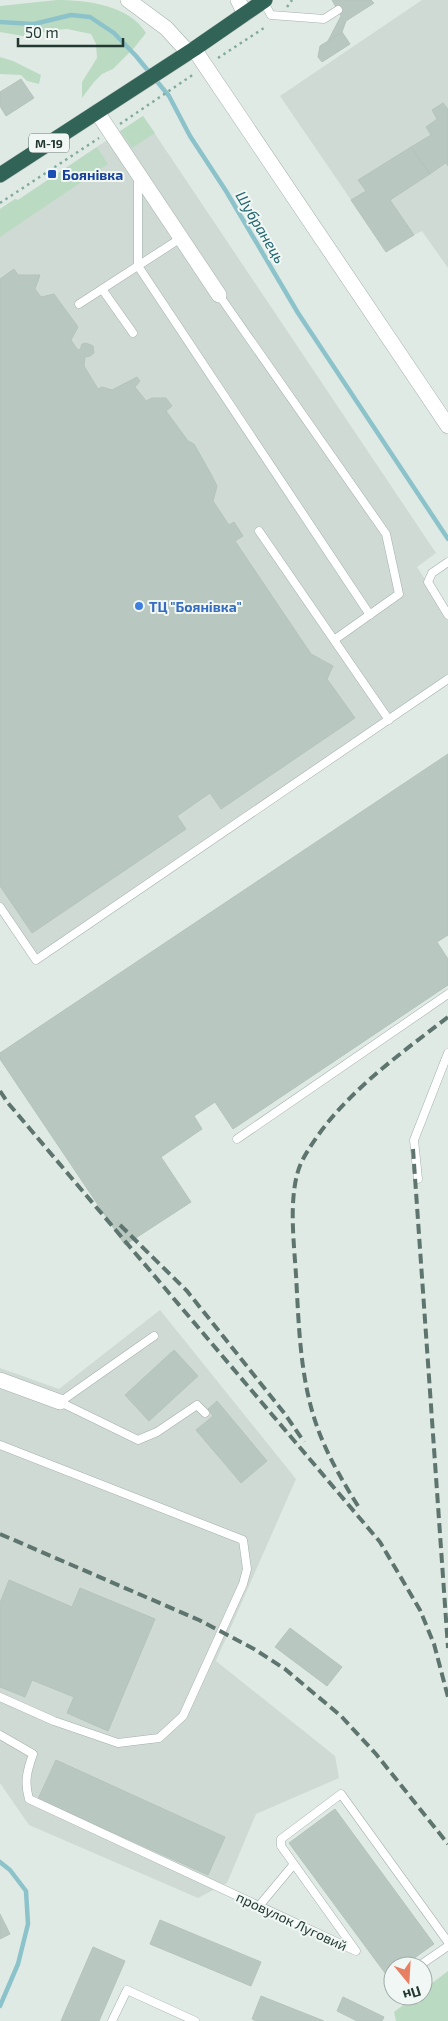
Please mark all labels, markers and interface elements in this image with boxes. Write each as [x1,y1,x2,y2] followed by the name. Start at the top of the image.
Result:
[18,15,122,47] scale bar
[25,23,59,41] text: 50 m
[29,134,69,152] road number: М-19
[62,166,123,183] place label: Боянівка
[46,168,58,180] marker: Боянівка
[232,188,290,266] water label: Шубранець
[149,598,242,615] place label: ТЦ "Боянівка"
[133,600,145,612] marker: ТЦ "Боянівка"
[234,1888,350,1954] street label: провулок Луговий
[383,1956,433,2006] north arrow
[401,1983,423,2005] text: Пн

